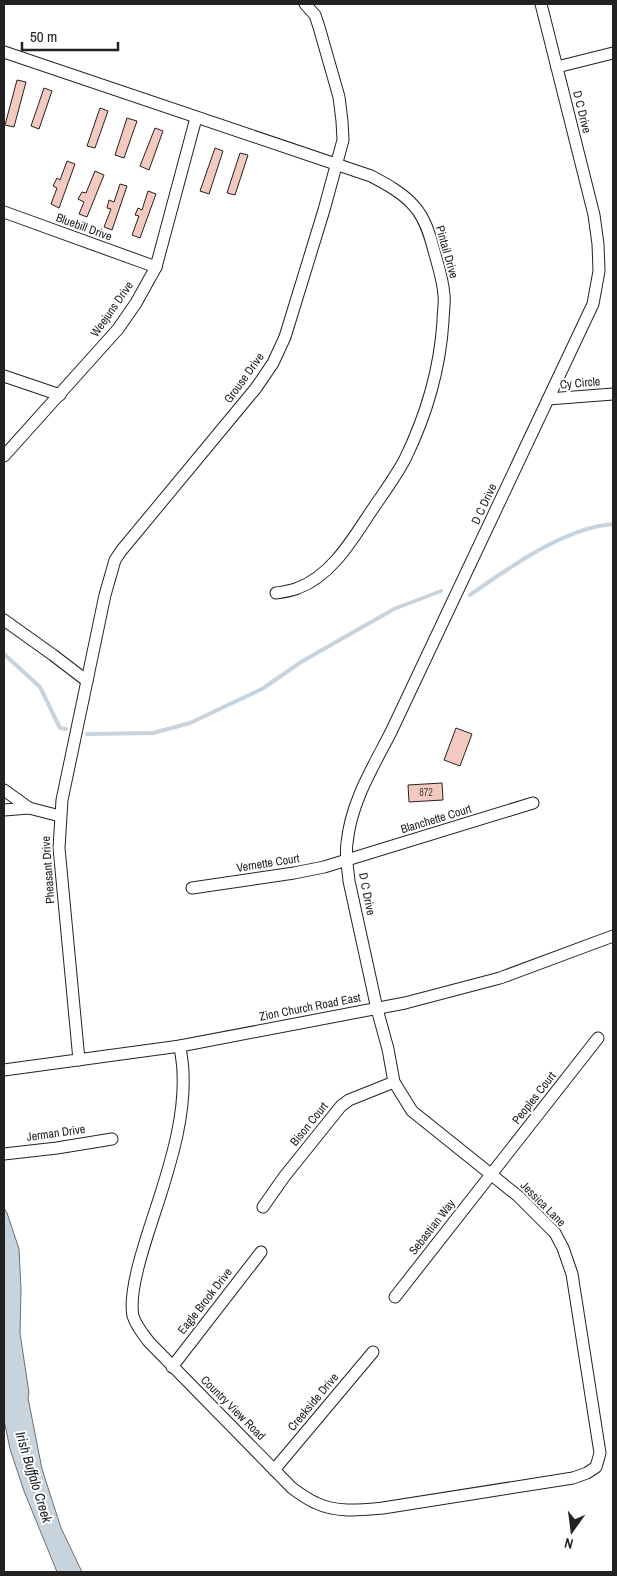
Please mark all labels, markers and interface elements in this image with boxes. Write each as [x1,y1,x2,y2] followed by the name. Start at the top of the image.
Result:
[22,20,119,52] scale bar
[30,26,57,47] text: 50 m
[569,89,595,135] street label: D C Drive
[54,209,114,245] street label: Bluebill Drive
[432,224,462,280] street label: Pintail Drive
[87,278,137,340] street label: Weejuns Drive
[220,350,268,406] street label: Grouse Drive
[559,373,601,393] street label: Cy Circle
[468,481,500,527] street label: D C Drive
[419,786,433,799] house number: 872
[399,801,474,837] street label: Blanchette Court
[38,836,58,904] street label: Pheasant Drive
[235,850,301,876] street label: Vernette Court
[355,871,379,917] street label: D C Drive
[258,989,362,1025] street label: Zion Church Road East
[508,1068,560,1127] street label: Peoples Court
[286,1099,332,1149] street label: Bison Court
[26,1121,86,1145] street label: Jerman Drive
[517,1178,569,1230] street label: Jessica Lane
[405,1196,459,1258] street label: Sebastian Way
[174,1265,236,1337] street label: Eagle Brook Drive
[284,1370,342,1434] street label: Creekside Drive
[197,1372,269,1444] street label: Country View Road
[12,1429,57,1526] water label: Irish Buffalo Creek
[547,1506,597,1556] north arrow
[563,1534,575,1553] text: N

